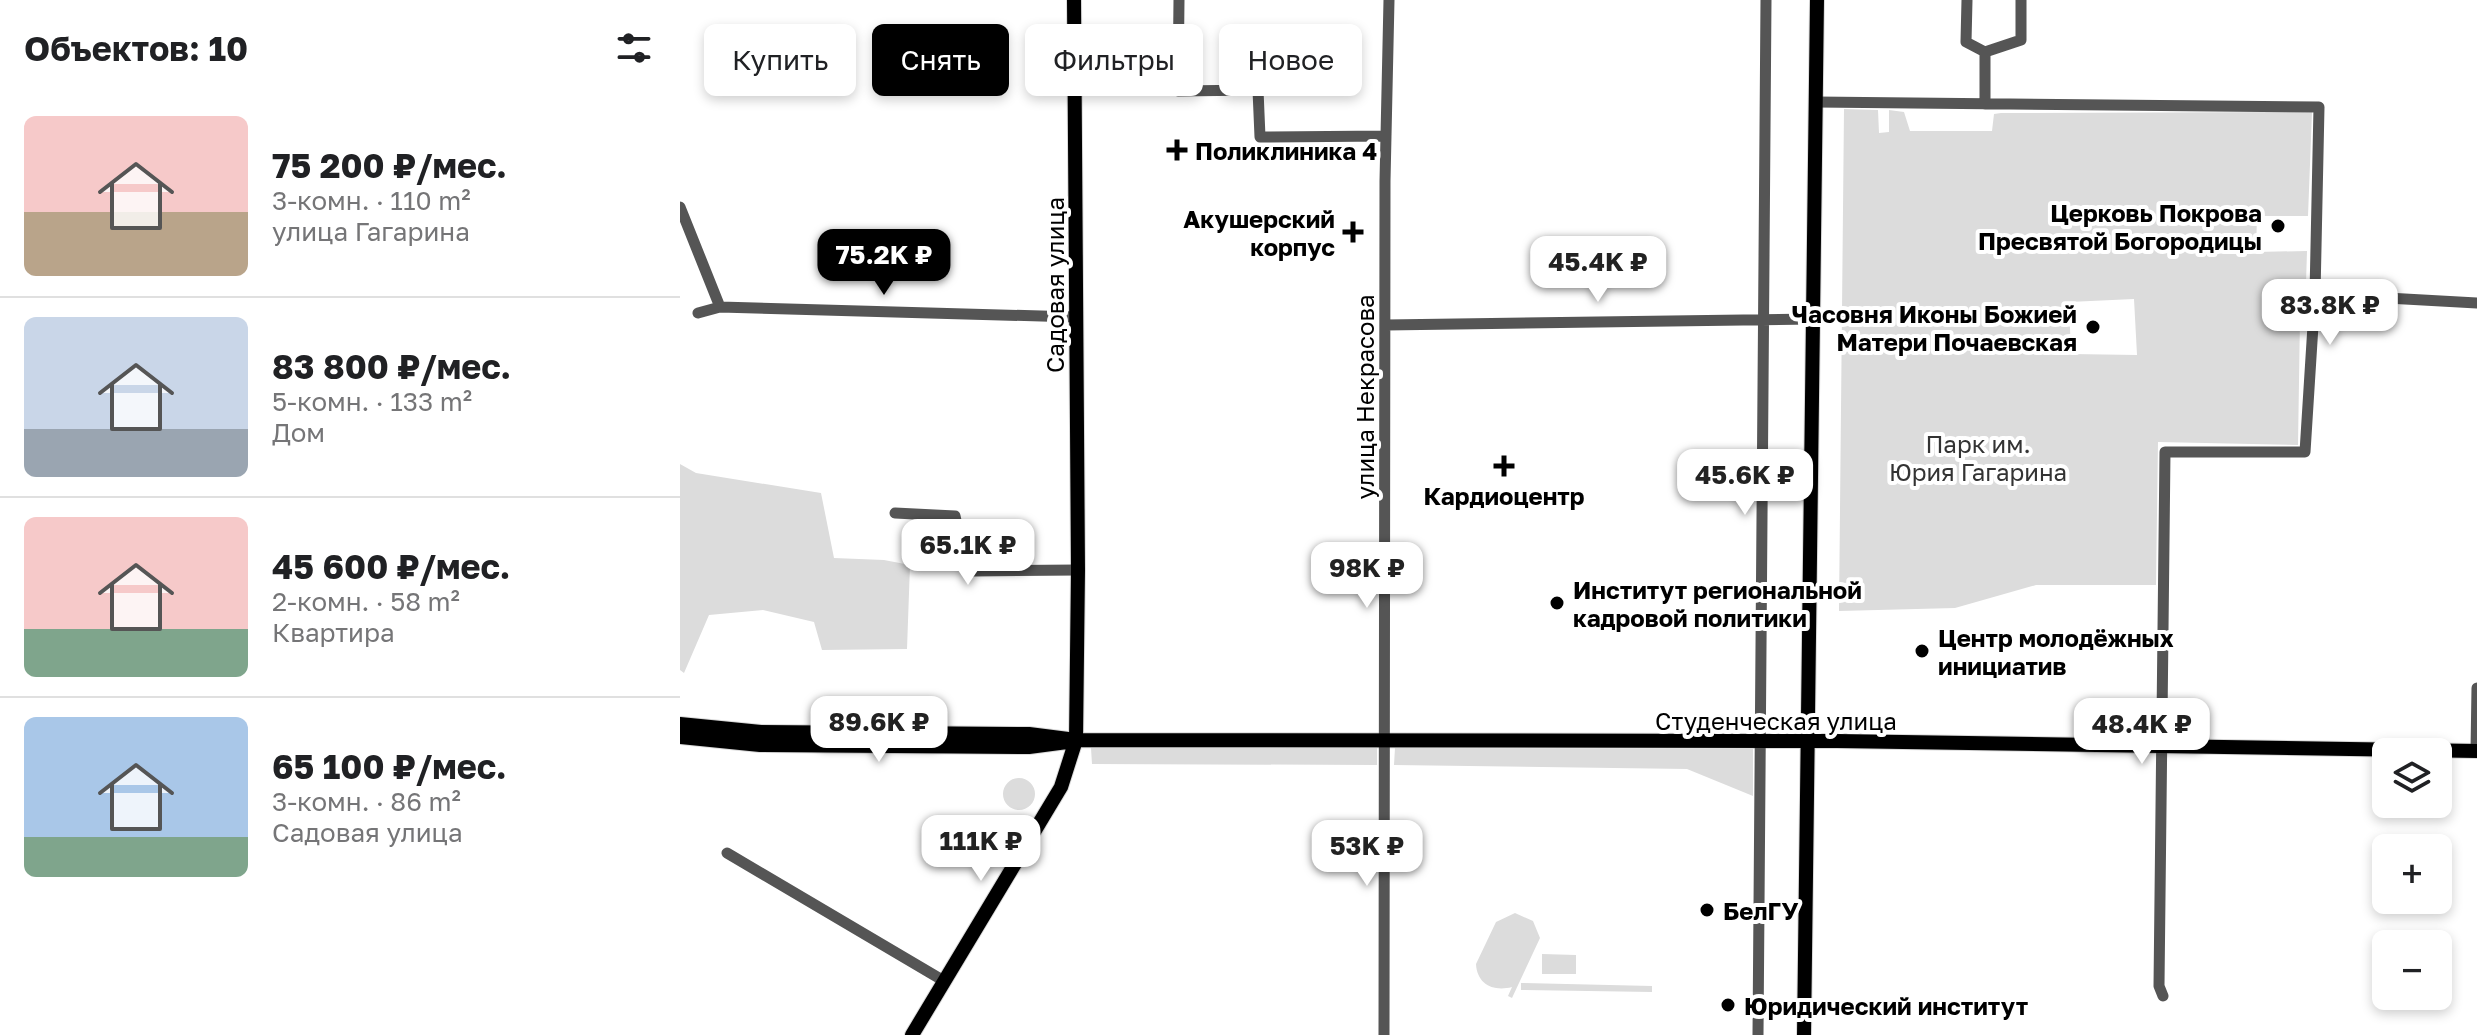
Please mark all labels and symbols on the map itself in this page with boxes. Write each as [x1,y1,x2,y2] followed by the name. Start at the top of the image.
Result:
[1195,136,1377,165] place label: Поликлиника 4
[1166,139,1188,161] marker: Поликлиника 4
[1040,197,1069,373] street label: Садовая улица
[1978,198,2262,255] place label: Церковь Покрова Пресвятой Богородицы
[1183,204,1335,261] place label: Акушерский корпус
[2269,217,2287,235] marker: Церковь Покрова Пресвятой Богородицы
[1342,221,1364,243] marker: Акушерский корпус
[810,229,958,297] pin: 75.2K ₽
[1524,236,1672,304] pin: 45.4K ₽
[2256,279,2404,347] pin: 83.8K ₽
[1350,294,1379,500] street label: улица Некрасова
[1792,299,2077,356] place label: Часовня Иконы Божией Матери Почаевская
[2084,318,2102,336] marker: Часовня Иконы Божией Матери Почаевская
[1889,429,2067,486] park label: Парк им. Юрия Гагарина
[1671,449,1819,517] pin: 45.6K ₽
[1493,455,1515,477] marker: Кардиоцентр
[1423,481,1585,510] place label: Кардиоцентр
[894,519,1042,587] pin: 65.1K ₽
[1311,542,1423,610] pin: 98K ₽
[1573,575,1862,632] place label: Институт региональной кадровой политики
[1548,594,1566,612] marker: Институт региональной кадровой политики
[1938,623,2174,680] place label: Центр молодёжных инициатив
[1913,642,1931,660] marker: Центр молодёжных инициатив
[805,696,953,764] pin: 89.6K ₽
[2068,698,2216,766] pin: 48.4K ₽
[1655,706,1897,735] street label: Студенческая улица
[916,815,1046,883] pin: 111K ₽
[1311,820,1423,888] pin: 53K ₽
[1723,896,1799,925] place label: БелГУ
[1698,901,1716,919] marker: БелГУ
[1744,991,2028,1020] place label: Юридический институт
[1719,996,1737,1014] marker: Юридический институт

